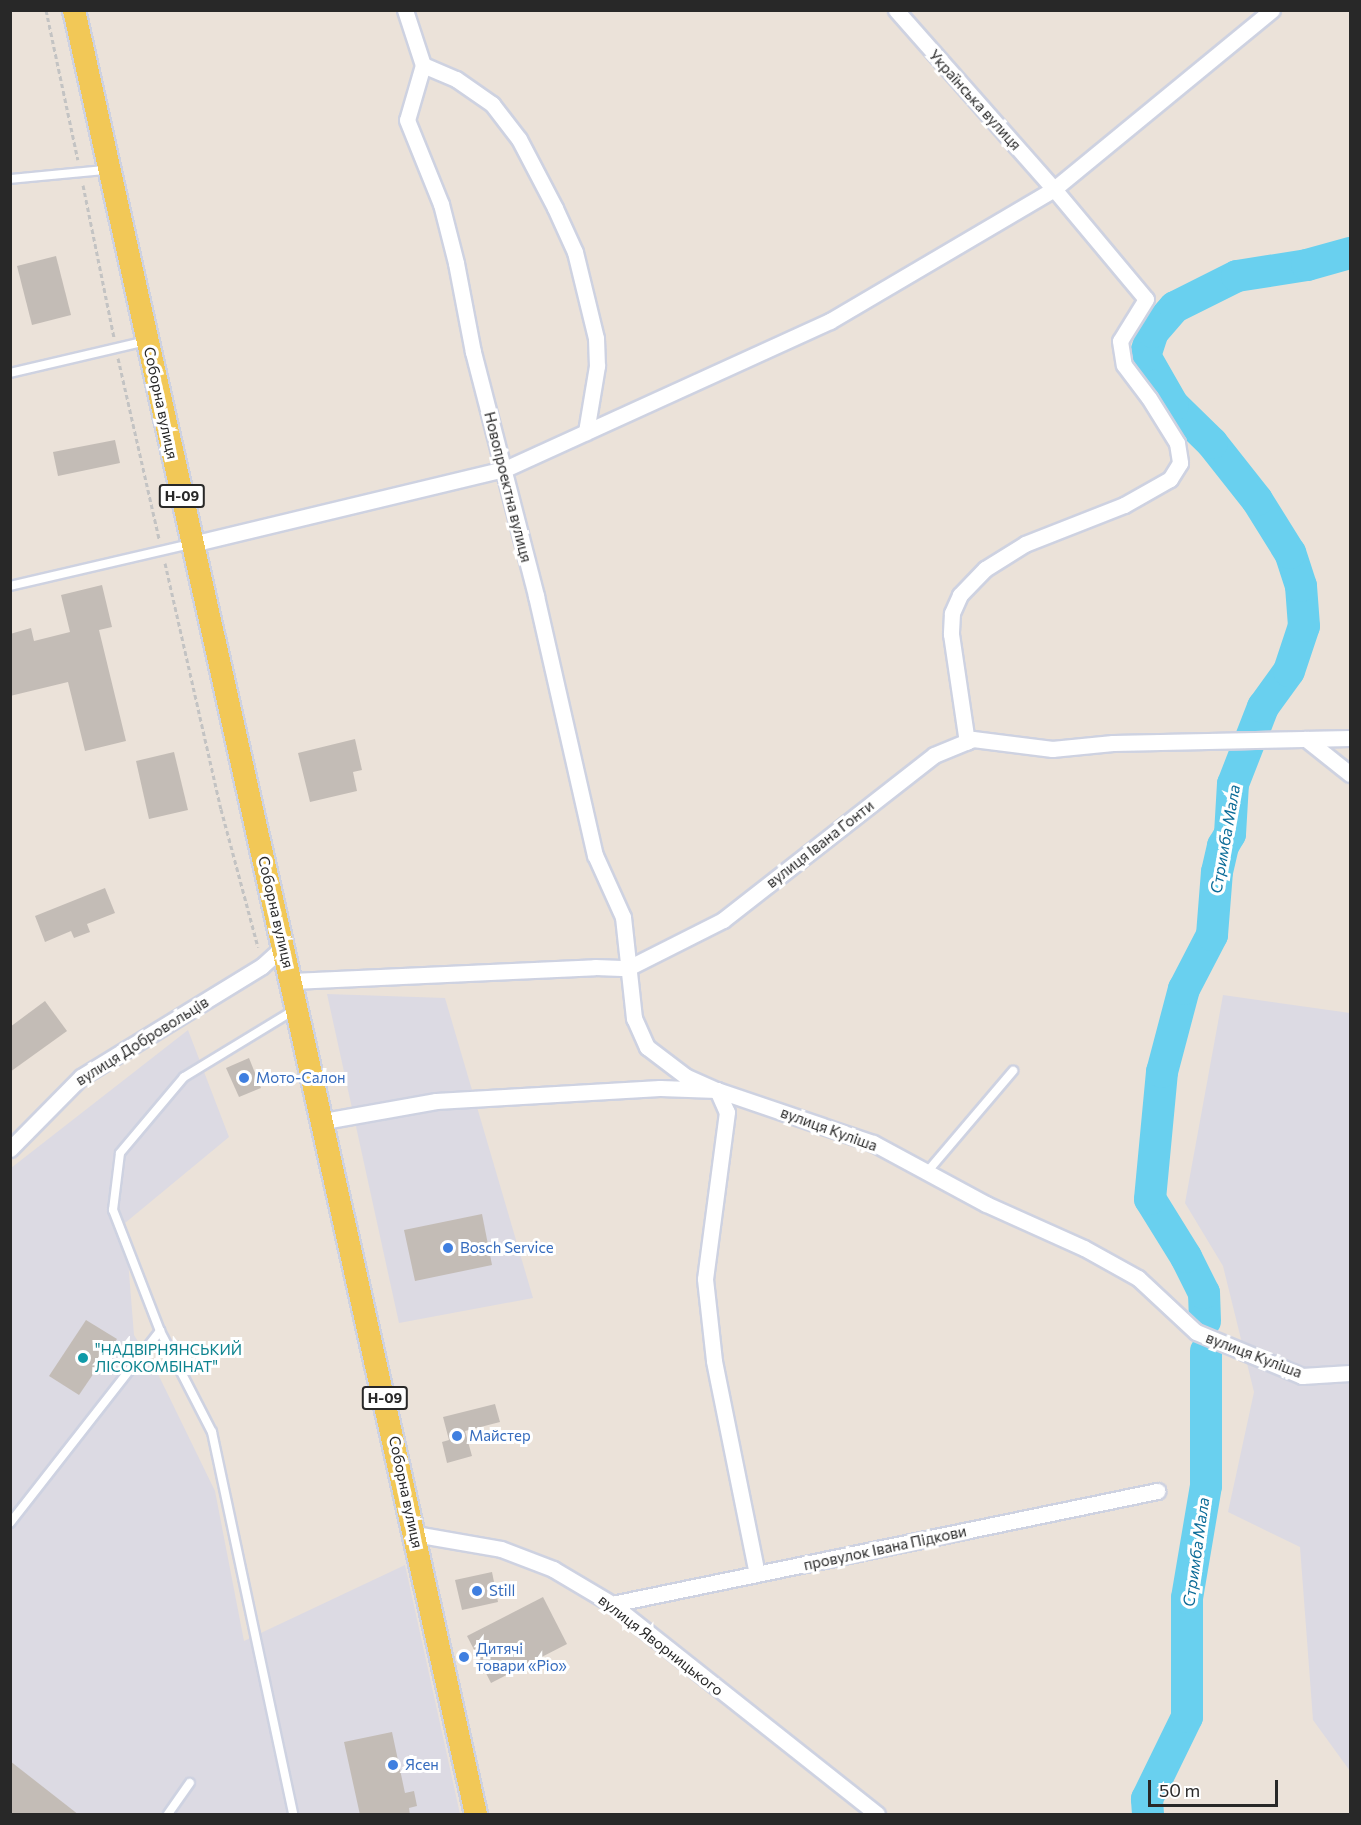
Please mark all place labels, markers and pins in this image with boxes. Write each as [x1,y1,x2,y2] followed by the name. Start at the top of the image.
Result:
[256,1069,346,1087] place label: Мото-Салон
[237,1071,251,1085] marker: Мото-Салон
[460,1239,554,1257] place label: Bosch Service
[441,1241,455,1255] marker: Bosch Service
[95,1340,242,1375] place label: "НАДВІРНЯНСЬКИЙ ЛІСОКОМБІНАТ"
[76,1351,90,1365] marker: "НАДВІРНЯНСЬКИЙ ЛІСОКОМБІНАТ"
[469,1427,531,1445] place label: Майстер
[450,1429,464,1443] marker: Майстер
[489,1582,515,1600] place label: Still
[470,1584,484,1598] marker: Still
[476,1639,567,1674] place label: Дитячі товари «Ріо»
[457,1650,471,1664] marker: Дитячі товари «Ріо»
[405,1756,439,1774] place label: Ясен
[386,1758,400,1772] marker: Ясен

